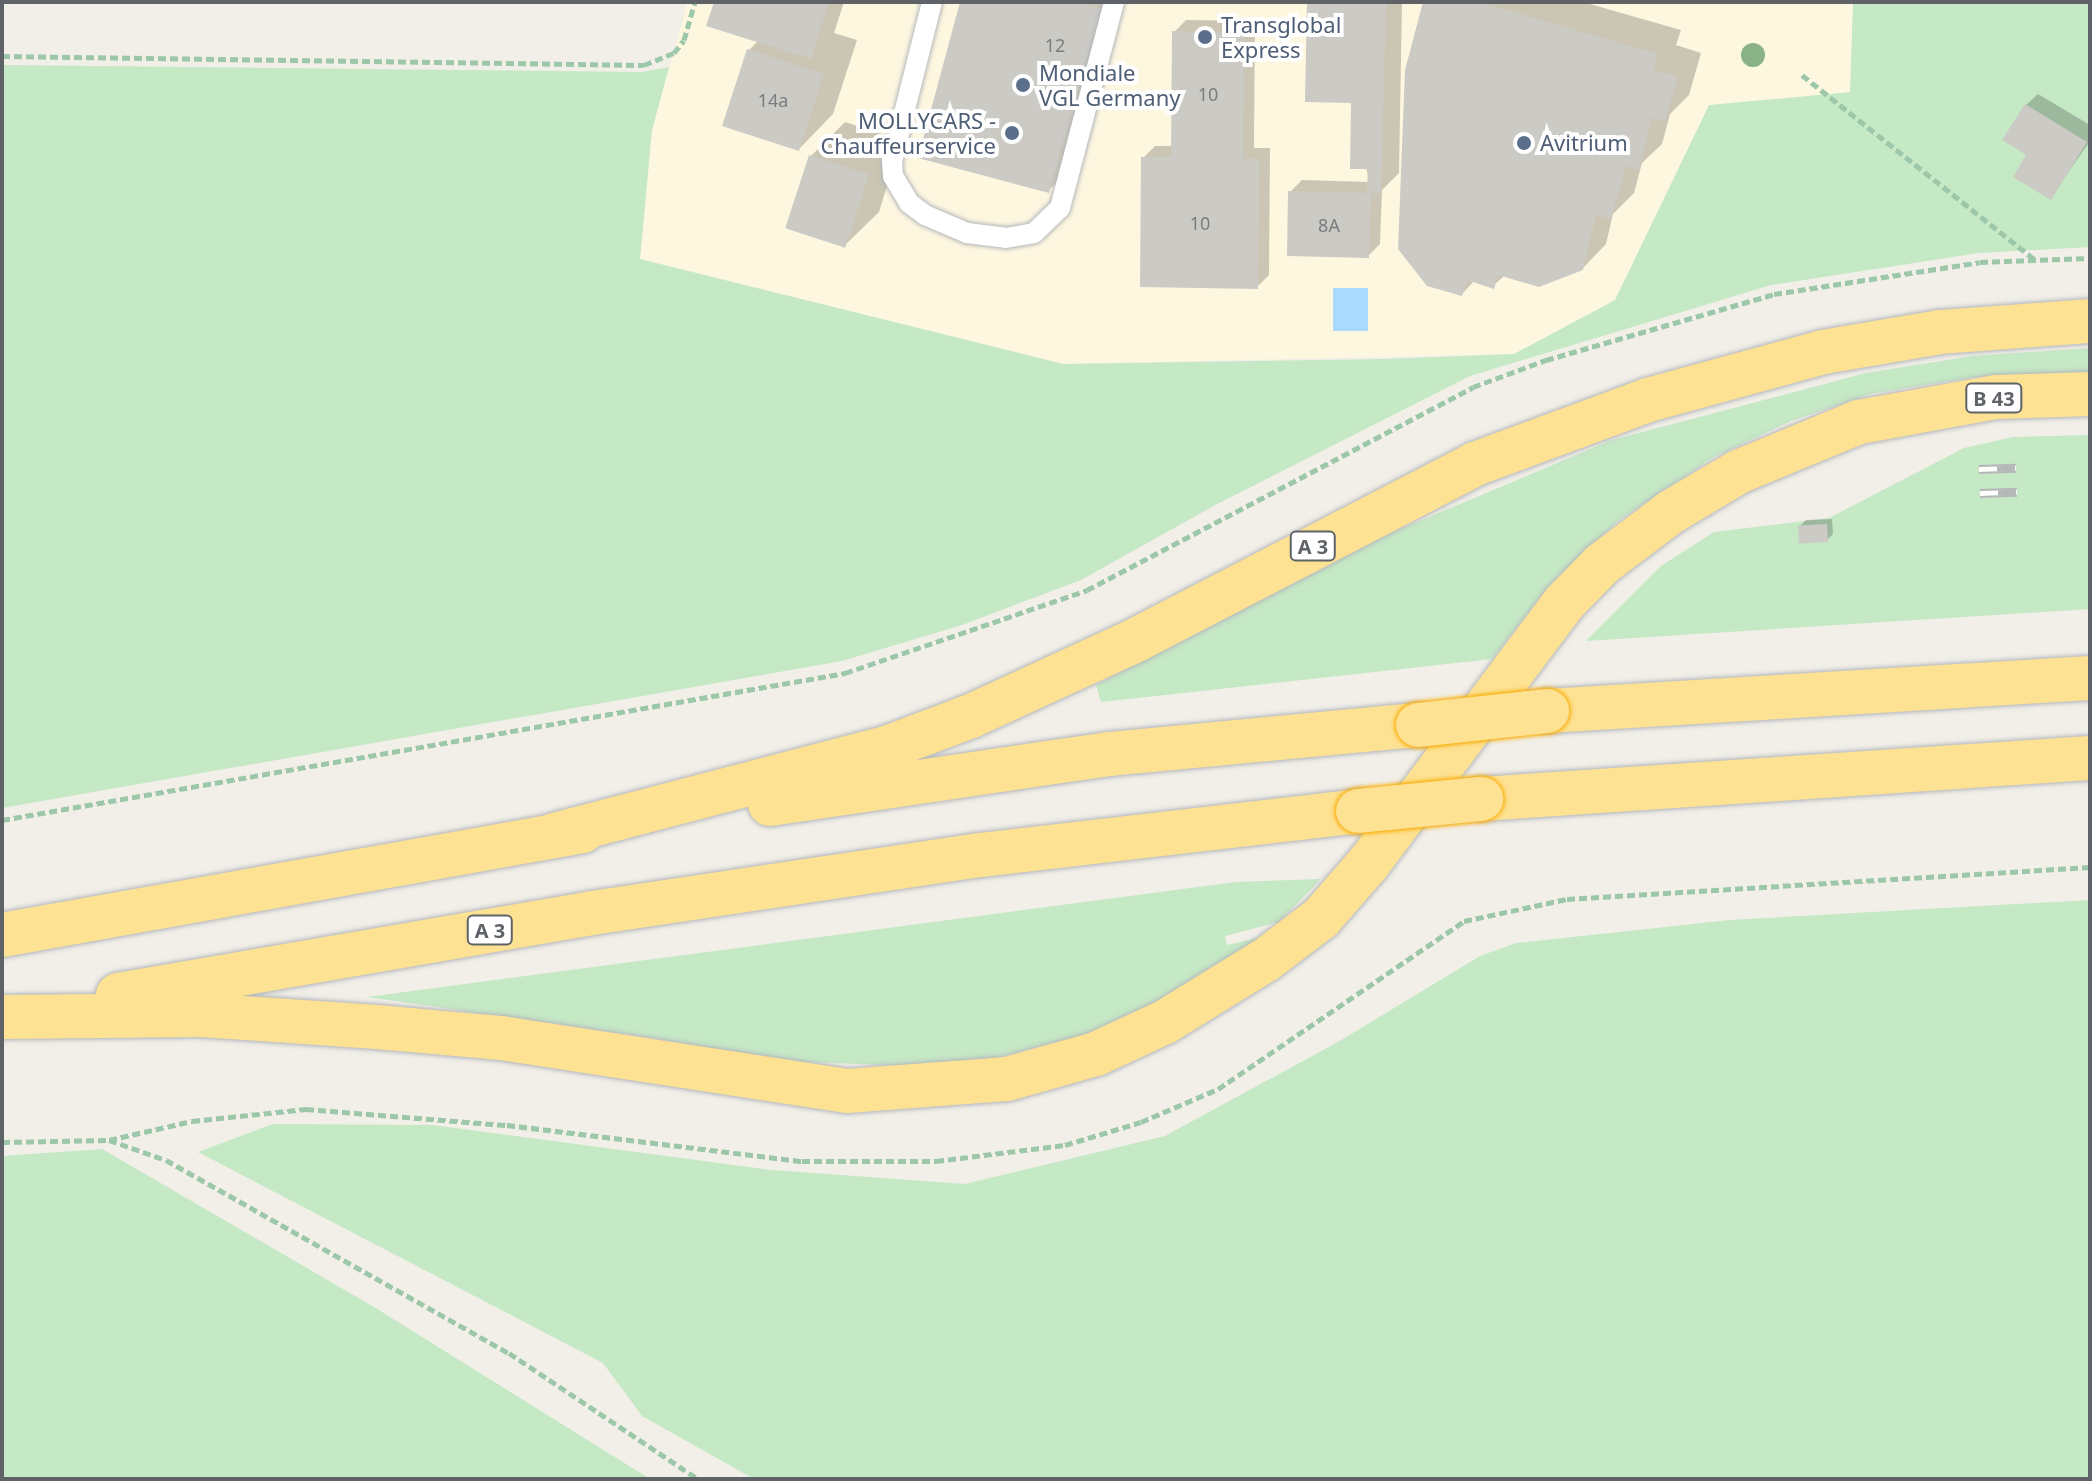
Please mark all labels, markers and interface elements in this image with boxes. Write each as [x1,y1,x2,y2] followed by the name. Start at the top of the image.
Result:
[1221,11,1341,62] place label: Transglobal Express
[1196,28,1214,46] marker: Transglobal Express
[1045,34,1065,56] house number: 12
[1039,59,1180,110] place label: Mondiale VGL Germany
[1014,76,1032,94] marker: Mondiale VGL Germany
[1198,83,1218,105] house number: 10
[758,89,788,111] house number: 14a
[820,107,996,158] place label: MOLLYCARS - Chauffeurservice
[1003,124,1021,142] marker: MOLLYCARS - Chauffeurservice
[1540,130,1628,156] place label: Avitrium
[1515,134,1533,152] marker: Avitrium
[1190,212,1210,234] house number: 10
[1318,214,1340,236] house number: 8A
[1964,382,2024,414] road number: B 43
[1289,530,1337,562] road number: A 3
[466,914,514,946] road number: A 3

